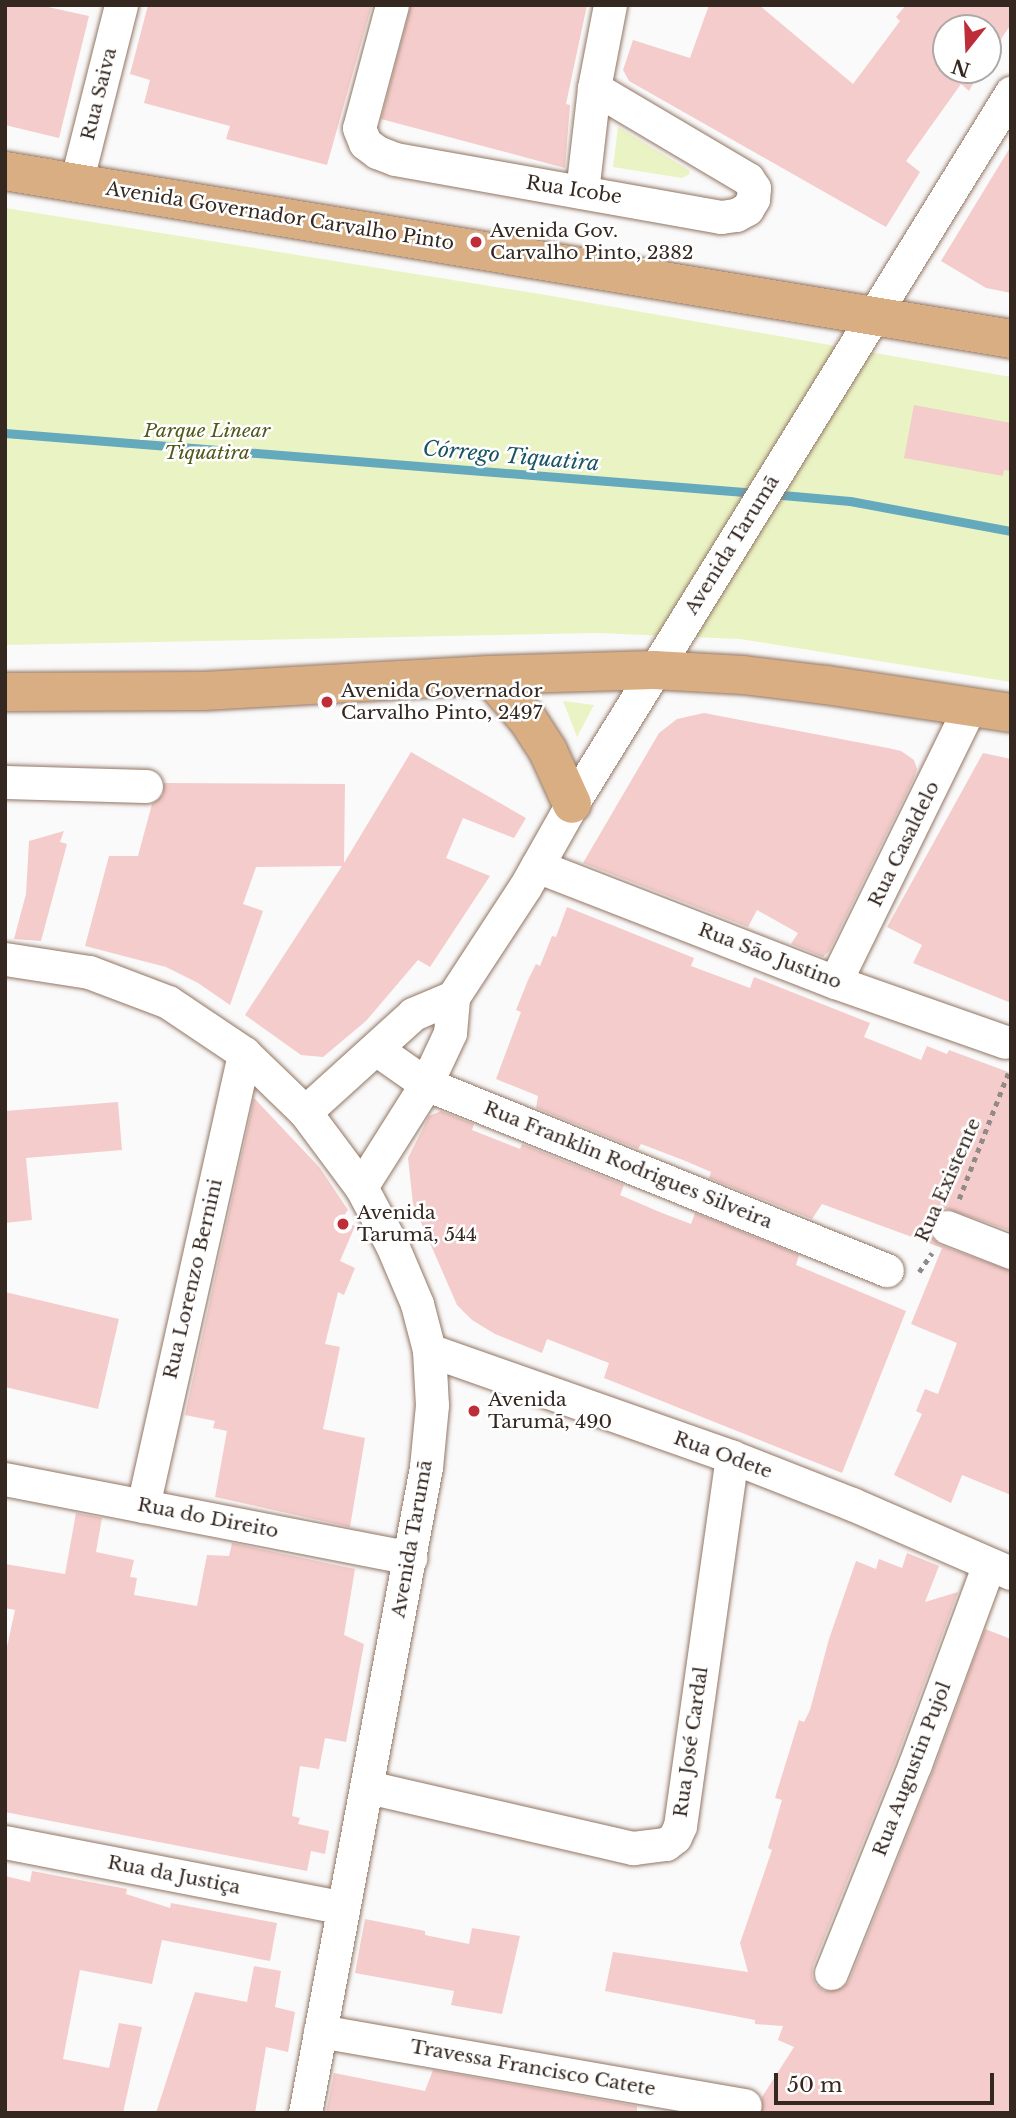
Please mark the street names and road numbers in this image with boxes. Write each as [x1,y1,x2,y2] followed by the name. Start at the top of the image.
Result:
[76,45,122,143] street label: Rua Saiva
[524,171,624,209] street label: Rua Icobe
[104,177,456,255] street label: Avenida Governador Carvalho Pinto
[680,471,784,619] street label: Avenida Tarumã
[864,777,944,911] street label: Rua Casaldelo
[695,918,845,994] street label: Rua São Justino
[480,1096,776,1234] street label: Rua Franklin Rodrigues Silveira
[910,1114,986,1246] street label: Rua Existente
[159,1177,227,1381] street label: Rua Lorenzo Bernini
[671,1427,775,1483] street label: Rua Odete
[387,1458,437,1620] street label: Avenida Tarumã
[135,1493,281,1543] street label: Rua do Direito
[669,1665,713,1819] street label: Rua José Cardal
[868,1678,956,1860] street label: Rua Augustin Pujol
[105,1851,243,1899] street label: Rua da Justiça
[408,2035,658,2101] street label: Travessa Francisco Catete

